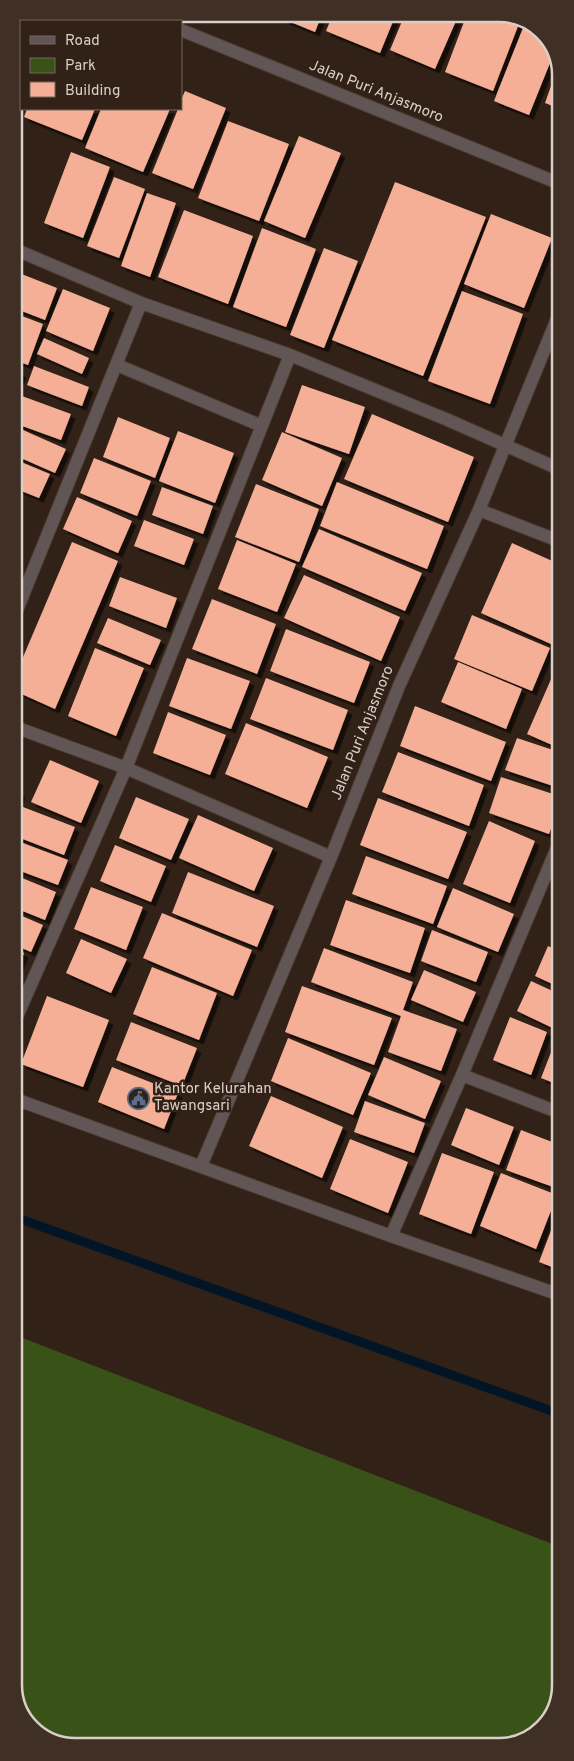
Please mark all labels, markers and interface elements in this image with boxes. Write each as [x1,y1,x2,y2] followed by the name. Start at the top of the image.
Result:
[20,20,182,110] legend
[65,32,100,51] text: Road
[306,56,446,128] street label: Jalan Puri Anjasmoro
[65,57,96,76] text: Park
[65,82,120,101] text: Building
[327,663,399,803] street label: Jalan Puri Anjasmoro
[154,1080,272,1116] place label: Kantor Kelurahan Tawangsari
[126,1086,150,1110] public building icon: Kantor Kelurahan Tawangsari

